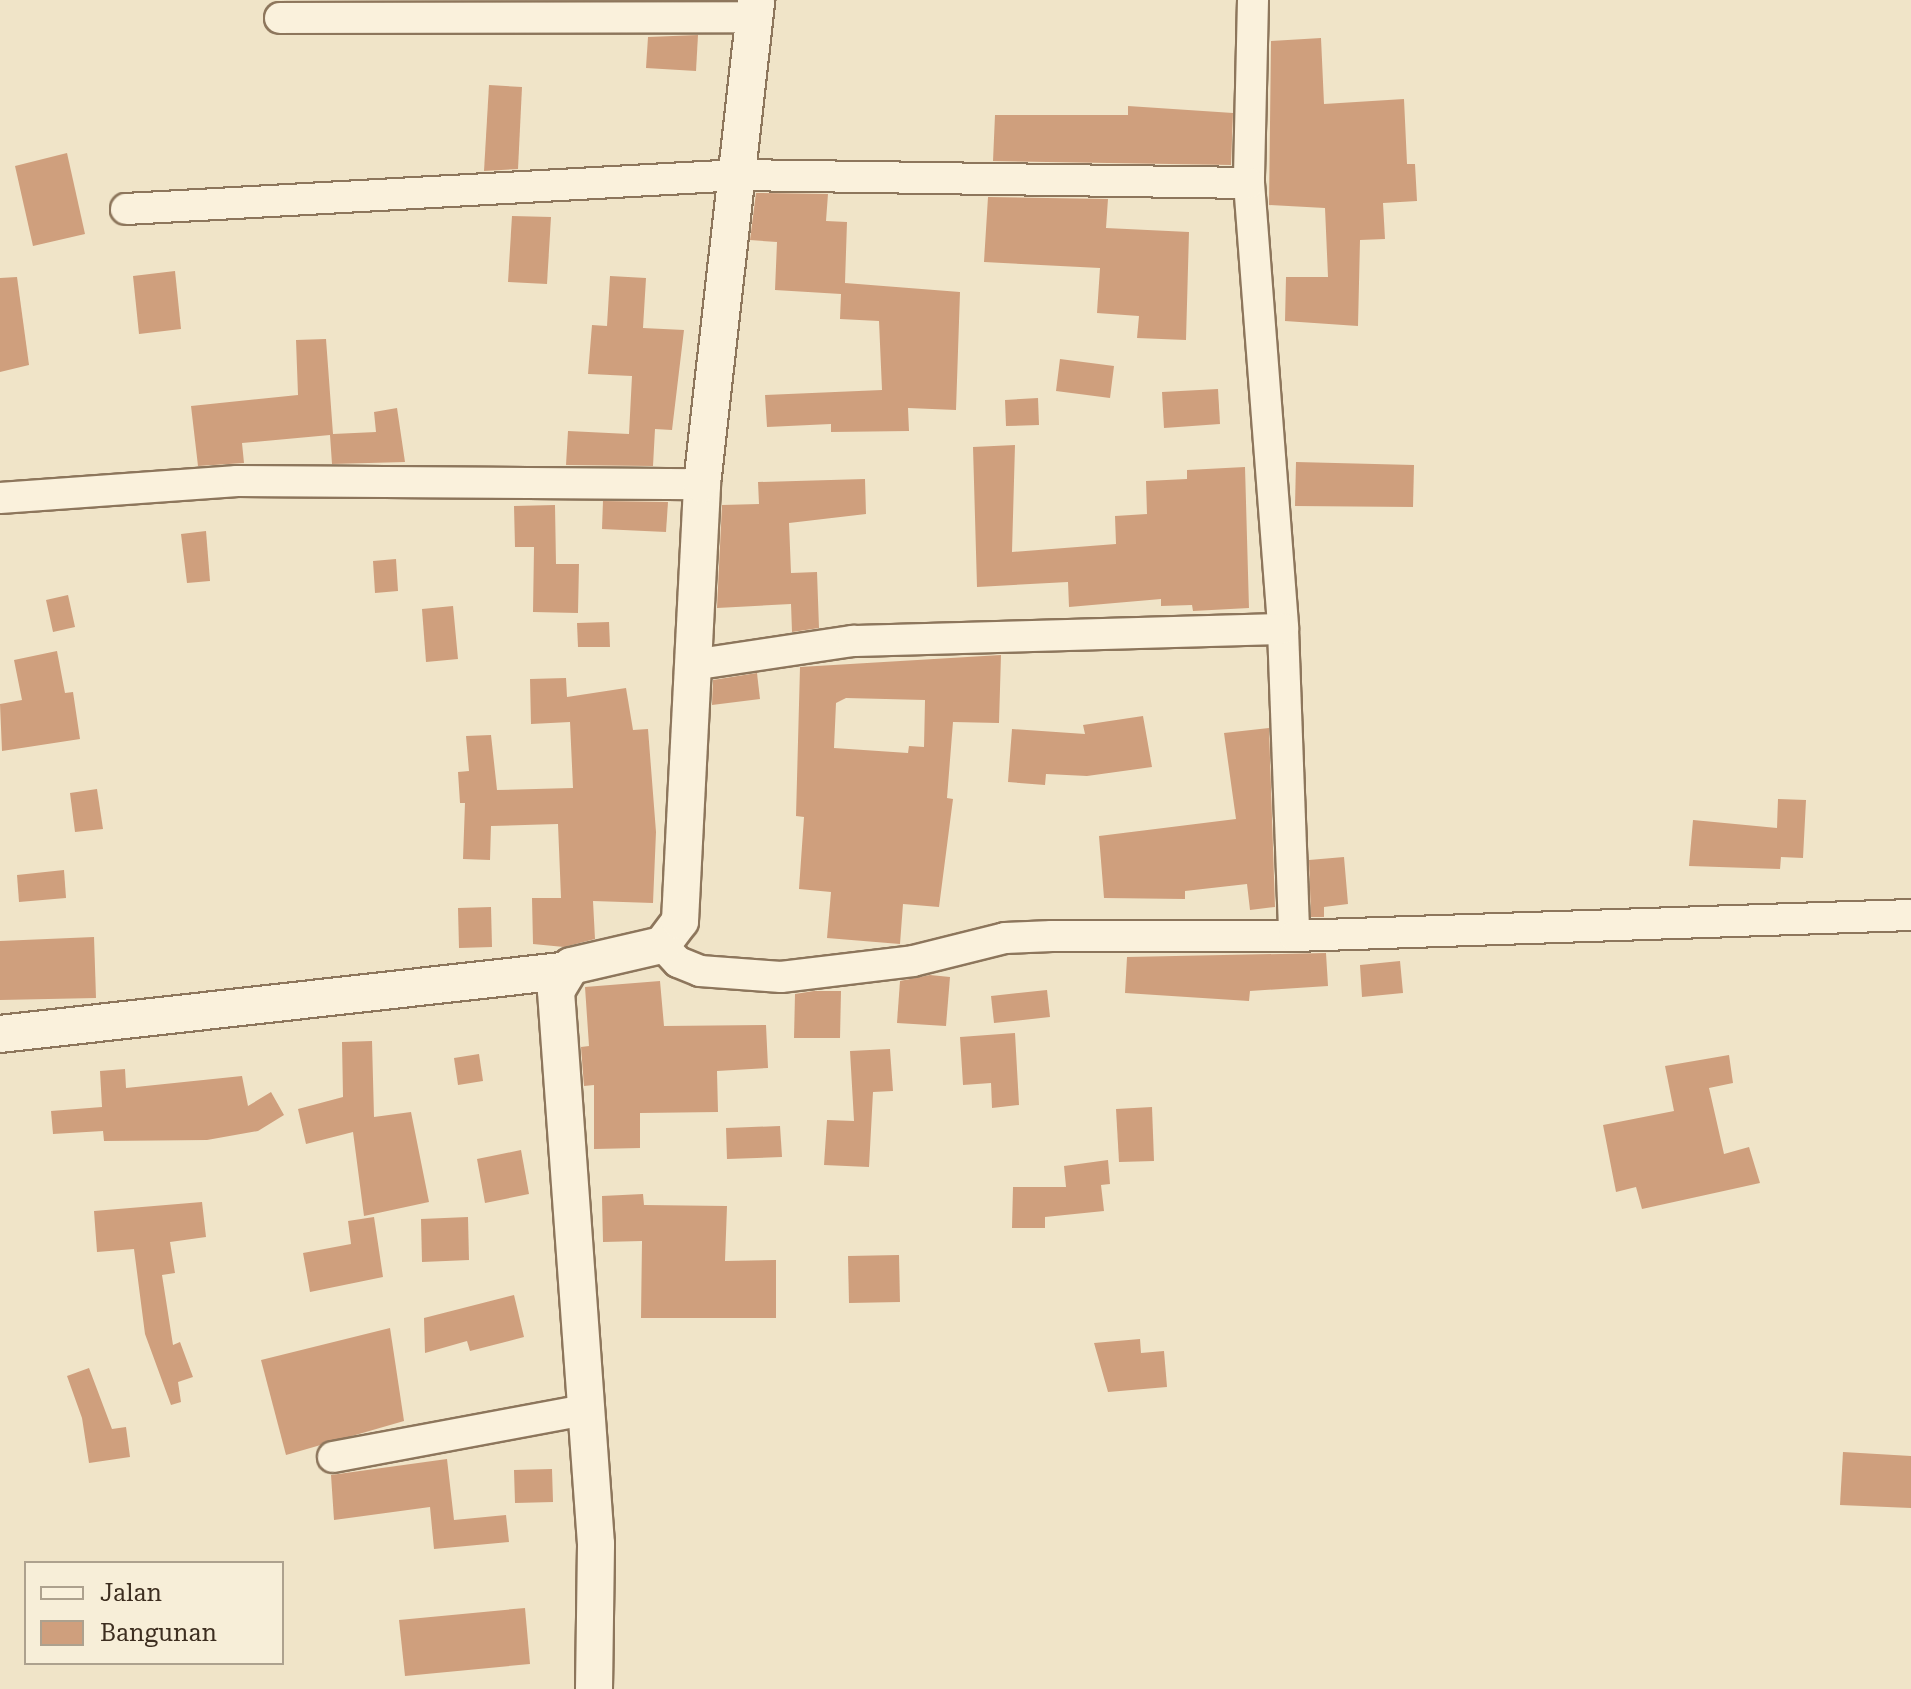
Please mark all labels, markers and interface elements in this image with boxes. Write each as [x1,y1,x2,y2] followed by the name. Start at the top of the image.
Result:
[24,1561,284,1665] legend
[100,1579,162,1607] text: Jalan
[100,1619,217,1647] text: Bangunan

